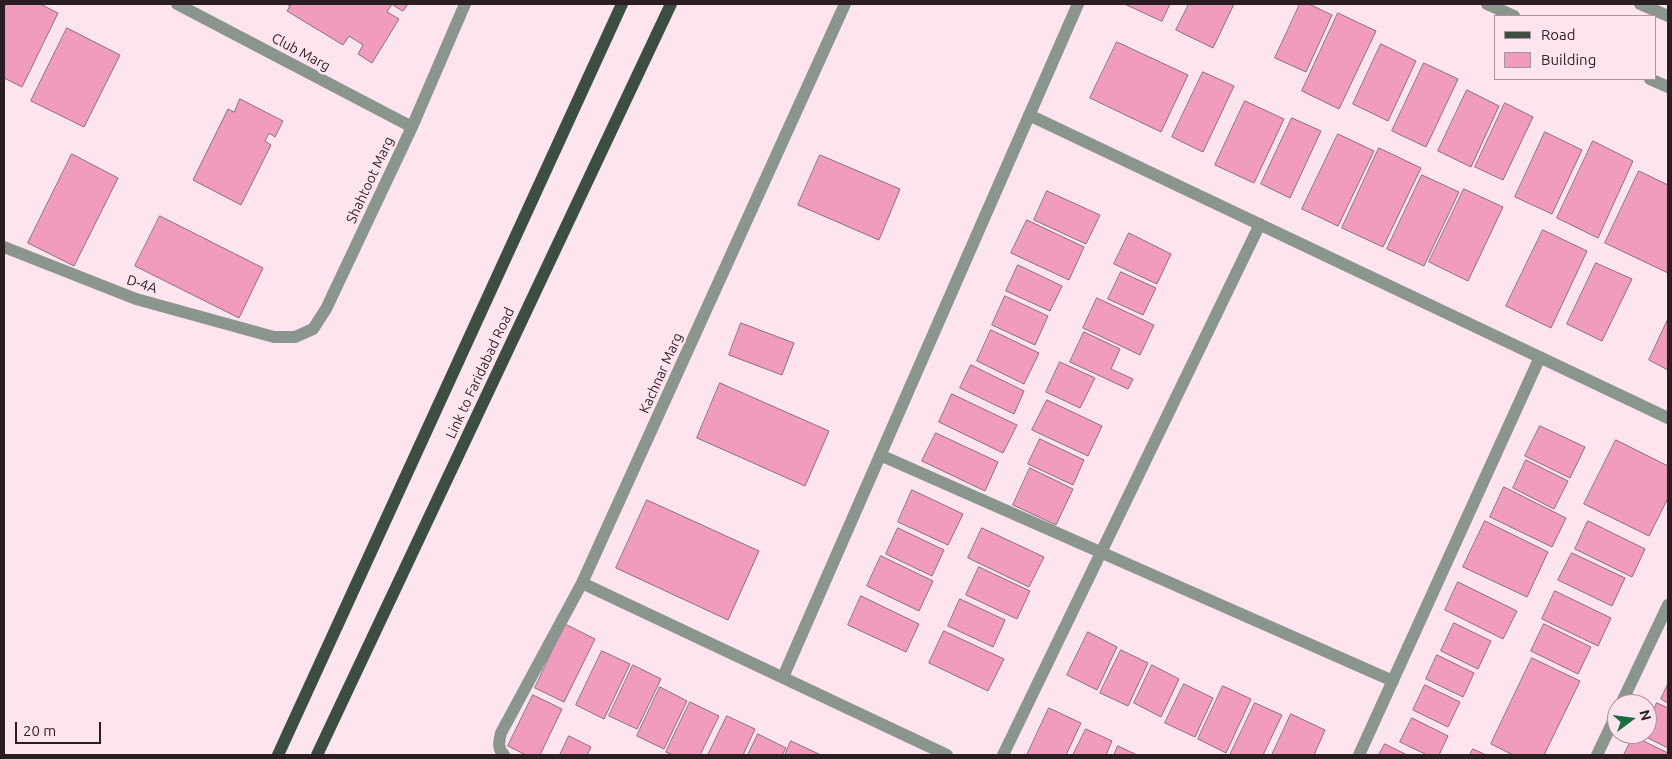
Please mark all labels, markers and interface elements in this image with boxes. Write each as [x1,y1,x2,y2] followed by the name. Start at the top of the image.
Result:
[1494,15,1657,80] legend
[1541,26,1576,43] text: Road
[269,29,333,75] street label: Club Marg
[1541,51,1596,68] text: Building
[343,134,397,226] street label: Shahtoot Marg
[125,271,159,297] street label: D-4A
[442,305,518,441] street label: Link to Faridabad Road
[636,330,686,416] street label: Kachnar Marg
[1607,694,1657,744] north arrow
[1636,708,1655,722] text: N
[18,712,104,744] scale bar
[23,722,56,739] text: 20 m

